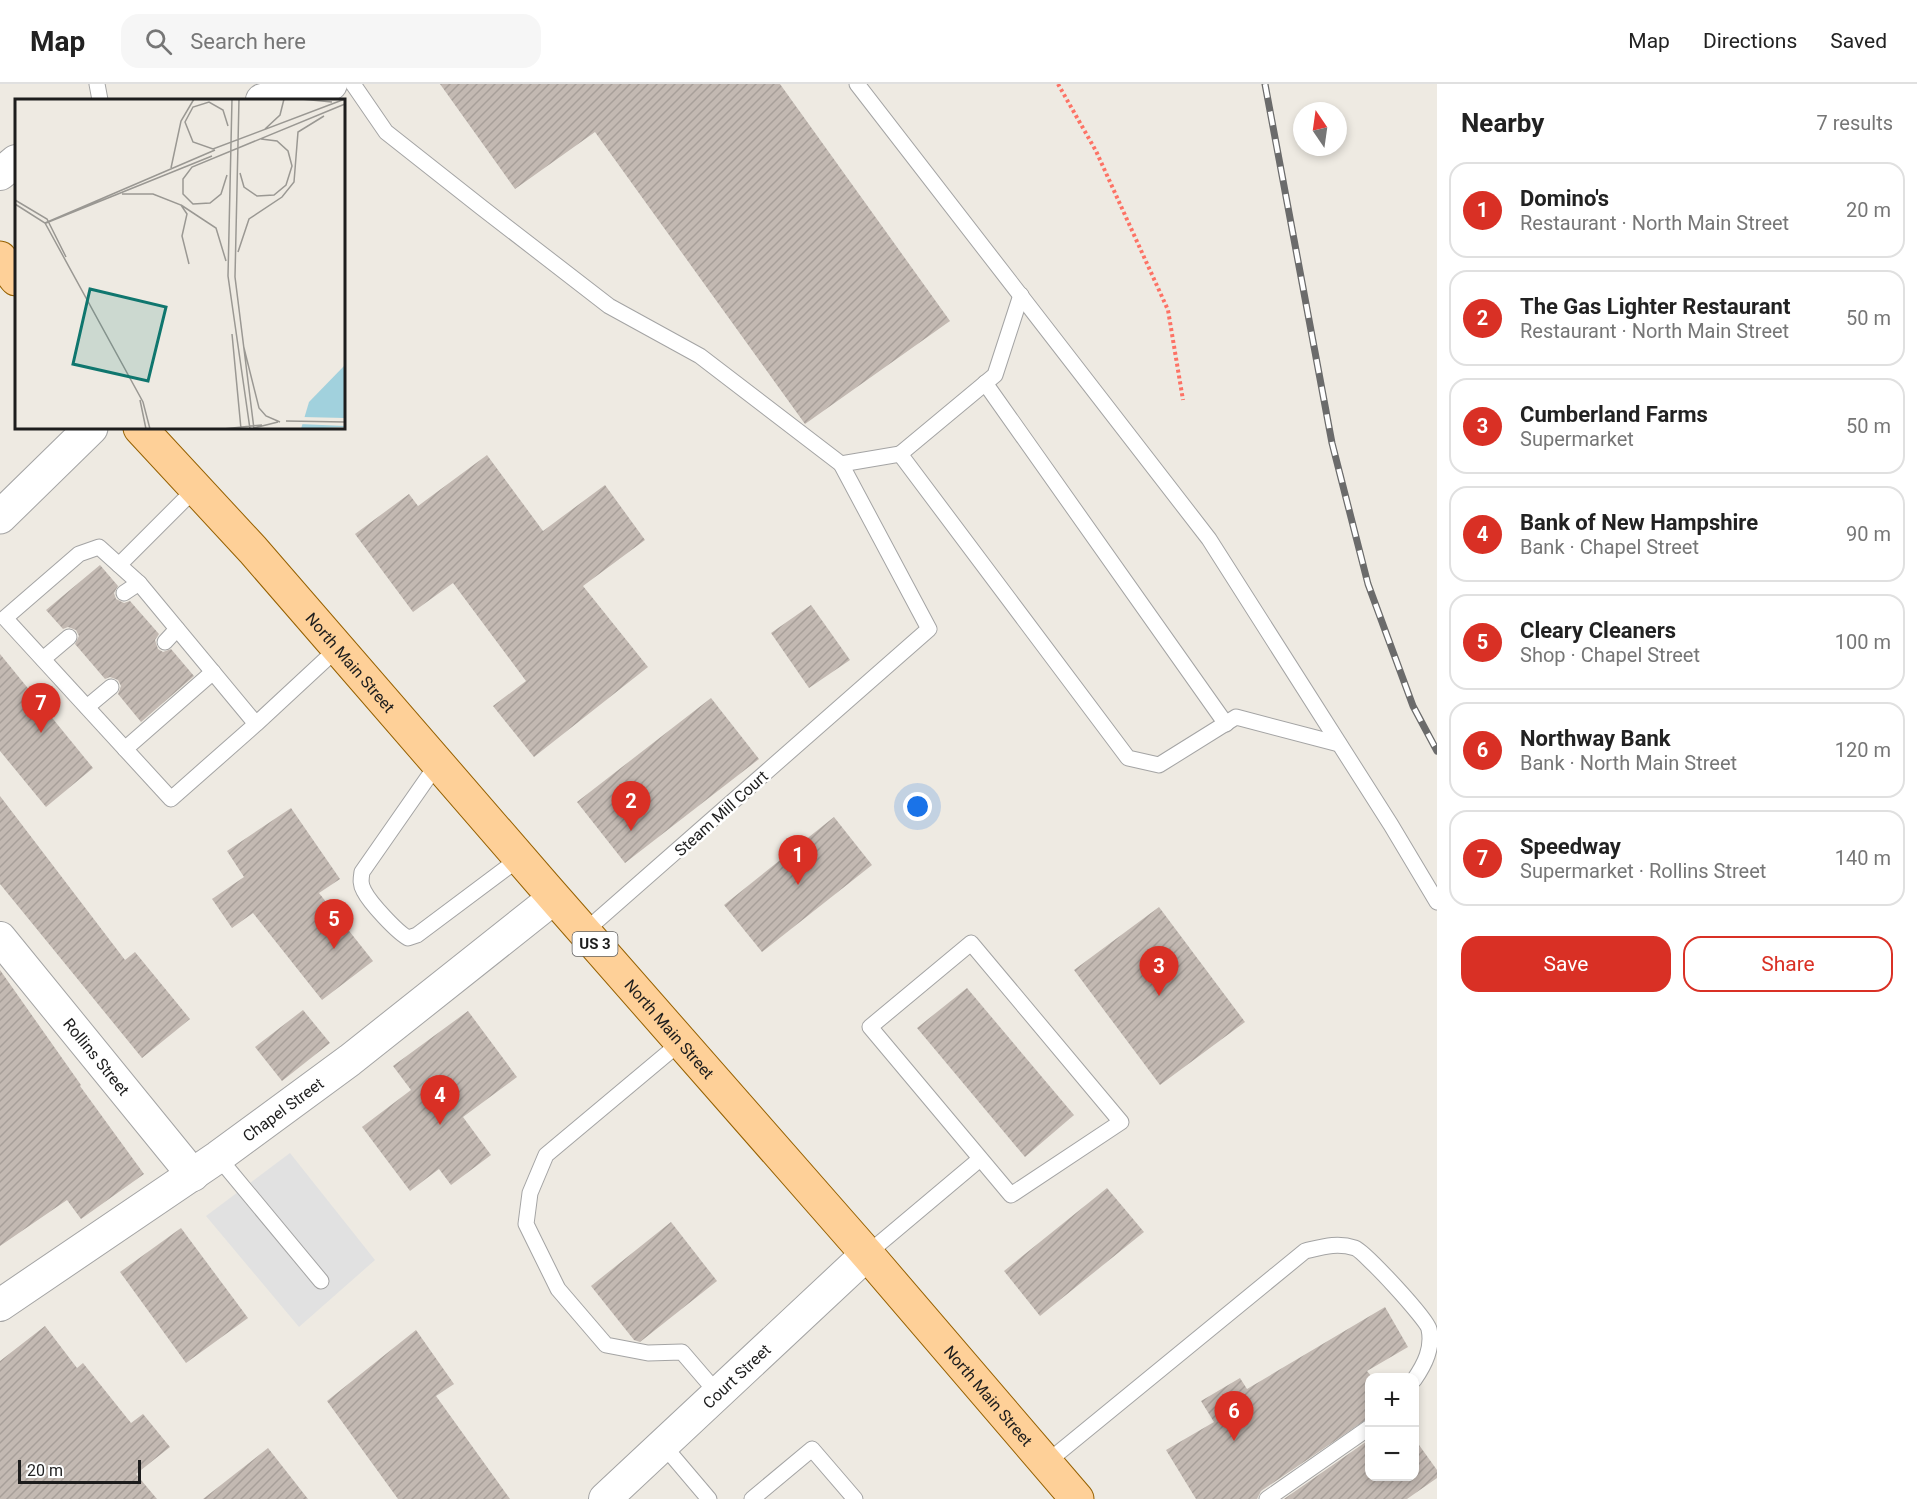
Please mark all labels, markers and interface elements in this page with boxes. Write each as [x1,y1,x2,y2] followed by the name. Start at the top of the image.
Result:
[121,14,541,68] search box
[30,25,85,58] text: Map
[142,25,175,58] icon: search
[190,29,306,54] text: Search here
[1628,29,1670,53] text: Map
[1703,29,1797,53] text: Directions
[1830,29,1887,53] text: Saved
[15,99,345,429] inset map
[1293,102,1347,156] north arrow
[1461,108,1544,138] text: Nearby
[1817,111,1893,135] text: 7 results
[1520,186,1609,211] text: Domino's
[1477,198,1488,222] text: 1
[1846,198,1891,222] text: 20 m
[1520,211,1789,235] text: Restaurant · North Main Street
[1520,294,1790,319] text: The Gas Lighter Restaurant
[1477,306,1488,330] text: 2
[1846,306,1891,330] text: 50 m
[1520,319,1789,343] text: Restaurant · North Main Street
[1520,402,1708,427] text: Cumberland Farms
[1477,414,1488,438] text: 3
[1846,414,1891,438] text: 50 m
[1520,427,1634,451] text: Supermarket
[1520,510,1758,535] text: Bank of New Hampshire
[1477,522,1488,546] text: 4
[1846,522,1891,546] text: 90 m
[1520,535,1699,559] text: Bank · Chapel Street
[302,609,398,717] street label: North Main Street
[1520,618,1676,643] text: Cleary Cleaners
[1477,630,1488,654] text: 5
[1835,630,1891,654] text: 100 m
[1520,643,1700,667] text: Shop · Chapel Street
[22,684,60,733] pin: 7
[1520,726,1671,751] text: Northway Bank
[1477,738,1488,762] text: 6
[1835,738,1891,762] text: 120 m
[1520,751,1737,775] text: Bank · North Main Street
[671,767,772,860] street label: Steam Mill Court
[612,782,650,831] pin: 2
[903,792,932,821] your location
[1520,834,1621,859] text: Speedway
[778,836,818,885] pin: 1
[1477,846,1488,870] text: 7
[1835,846,1891,870] text: 140 m
[1520,859,1766,883] text: Supermarket · Rollins Street
[314,900,354,949] pin: 5
[572,932,618,956] road number: US 3
[1461,936,1671,992] button: Save
[1683,936,1893,992] button: Share
[1140,946,1178,996] pin: 3
[620,976,718,1083] street label: North Main Street
[59,1015,133,1099] street label: Rollins Street
[239,1074,327,1146] street label: Chapel Street
[420,1076,460,1125] pin: 4
[699,1340,775,1413] street label: Court Street
[940,1342,1036,1450] street label: North Main Street
[1365,1373,1419,1481] map controls
[1365,1373,1419,1427] button: +
[1214,1392,1254,1441] pin: 6
[1365,1427,1419,1481] button: −
[18,1457,141,1484] scale bar
[27,1461,63,1480] text: 20 m

